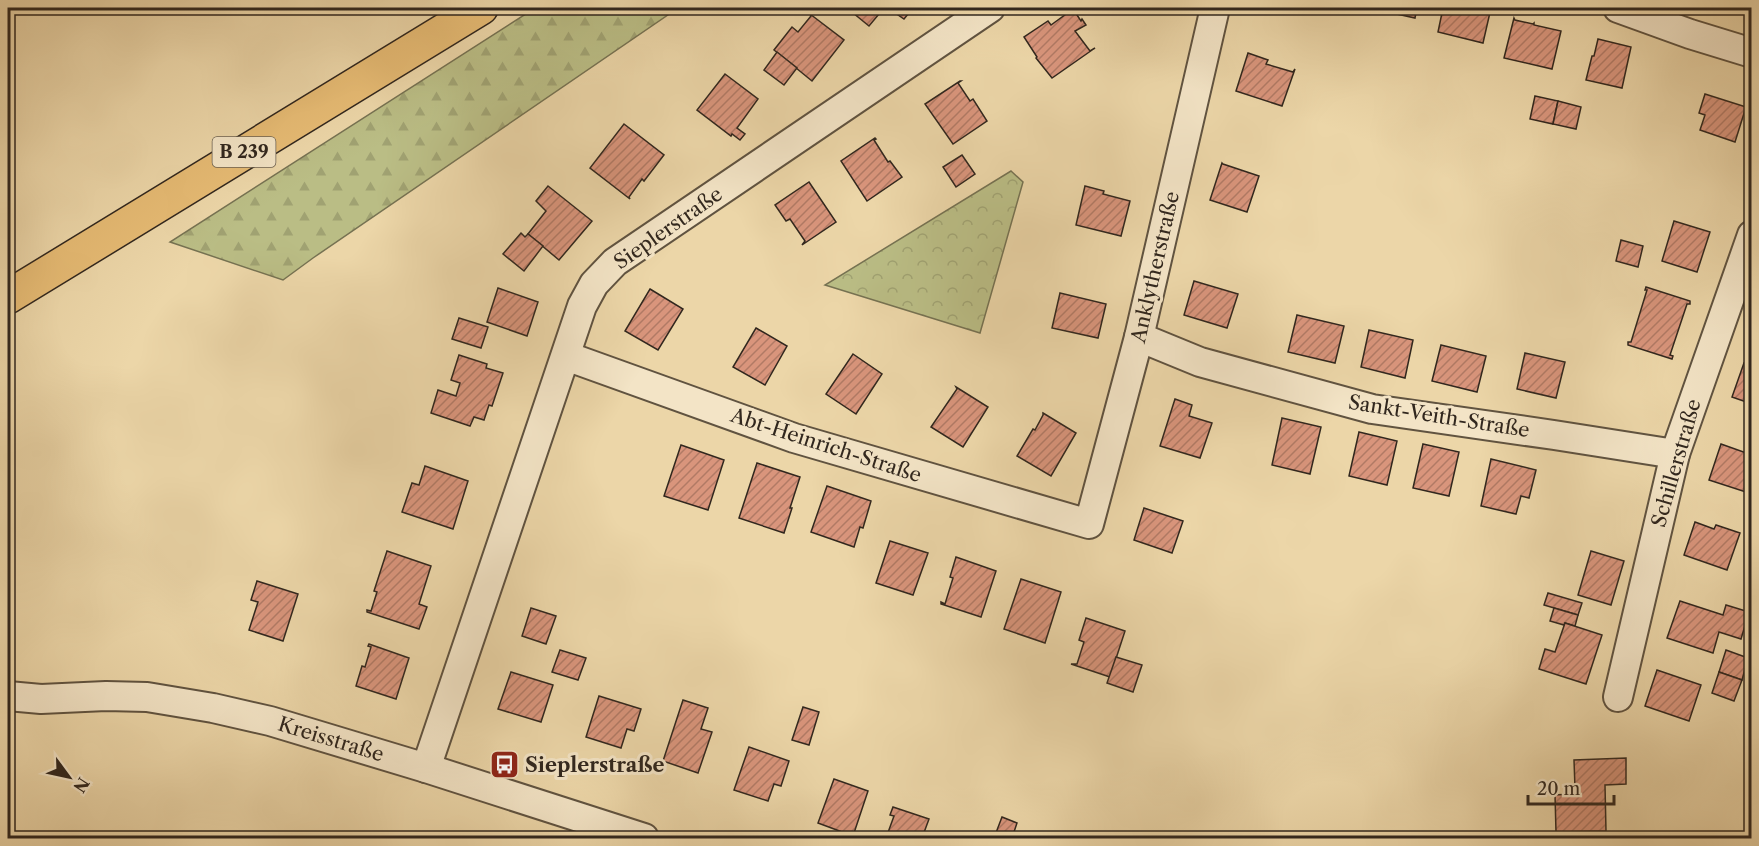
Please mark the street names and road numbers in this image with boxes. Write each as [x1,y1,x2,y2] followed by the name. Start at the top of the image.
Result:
[212,137,276,167] road number: B 239
[609,182,727,274] street label: Sieplerstraße
[1126,189,1184,346] street label: Anklytherstraße
[1347,390,1531,442] street label: Sankt-Veith-Straße
[1646,396,1706,530] street label: Schillerstraße
[727,403,924,487] street label: Abt-Heinrich-Straße
[275,712,387,766] street label: Kreisstraße

